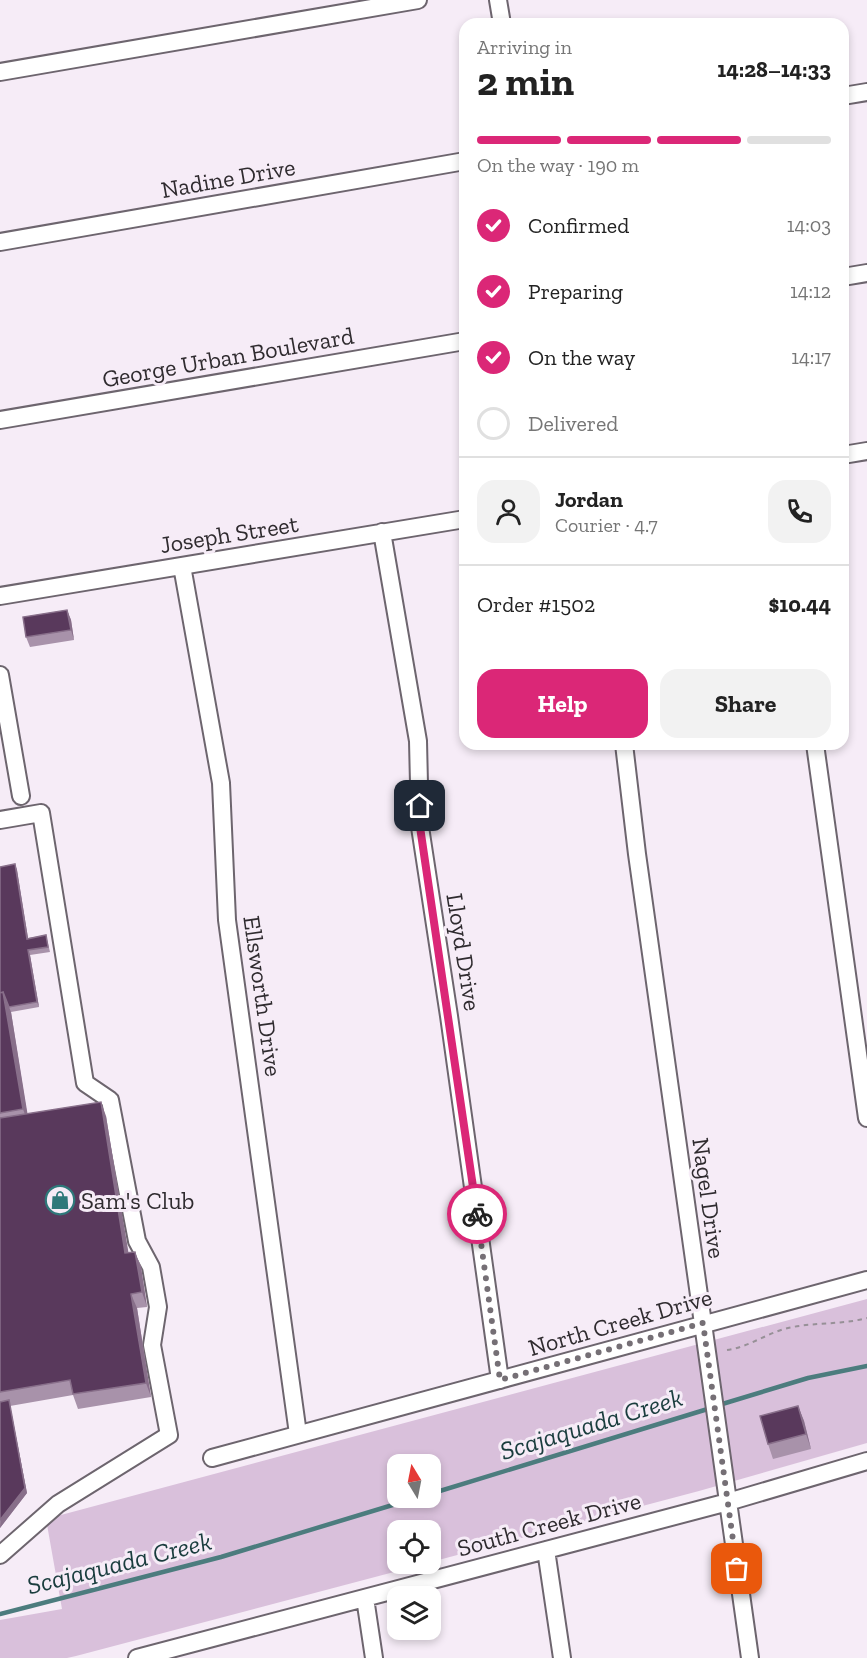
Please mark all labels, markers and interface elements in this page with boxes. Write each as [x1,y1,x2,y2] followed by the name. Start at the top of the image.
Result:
[477,35,572,59] text: Arriving in
[717,56,831,83] text: 14:28–14:33
[477,58,574,105] text: 2 min
[159,152,297,204] street label: Nadine Drive
[477,153,639,177] text: On the way · 190 m
[477,209,510,242] icon: check
[528,212,629,239] text: Confirmed
[787,213,831,237] text: 14:03
[477,275,510,308] icon: check
[528,278,623,305] text: Preparing
[790,279,831,303] text: 14:12
[100,321,356,393] street label: George Urban Boulevard
[477,341,510,374] icon: check
[528,344,635,371] text: On the way
[791,345,831,369] text: 14:17
[528,410,618,437] text: Delivered
[477,480,540,543] button: person
[768,480,831,543] button: phone
[555,486,623,513] text: Jordan
[158,509,300,559] street label: Joseph Street
[555,513,658,537] text: Courier · 4.7
[477,591,595,618] text: Order #1502
[769,591,831,618] text: $10.44
[477,669,648,738] button: Help
[660,669,831,738] button: Share
[394,780,445,831] pin
[403,789,436,822] icon: home
[440,891,488,1013] street label: Lloyd Drive
[237,914,289,1078] street label: Ellsworth Drive
[686,1136,732,1260] street label: Nagel Drive
[44,1184,76,1216] shop icon: Sam's Club
[447,1184,507,1244] courier
[81,1186,194,1215] place label: Sam's Club
[461,1198,494,1231] icon: bike
[525,1282,715,1362] street label: North Creek Drive
[496,1381,686,1467] water label: Scajaquada Creek
[387,1454,441,1508] north arrow
[387,1454,441,1640] map controls
[454,1486,644,1562] street label: South Creek Drive
[387,1520,441,1574] button: locate
[23,1525,215,1601] water label: Scajaquada Creek
[711,1543,762,1594] pin
[720,1552,753,1585] icon: bag
[387,1586,441,1640] button: layers

